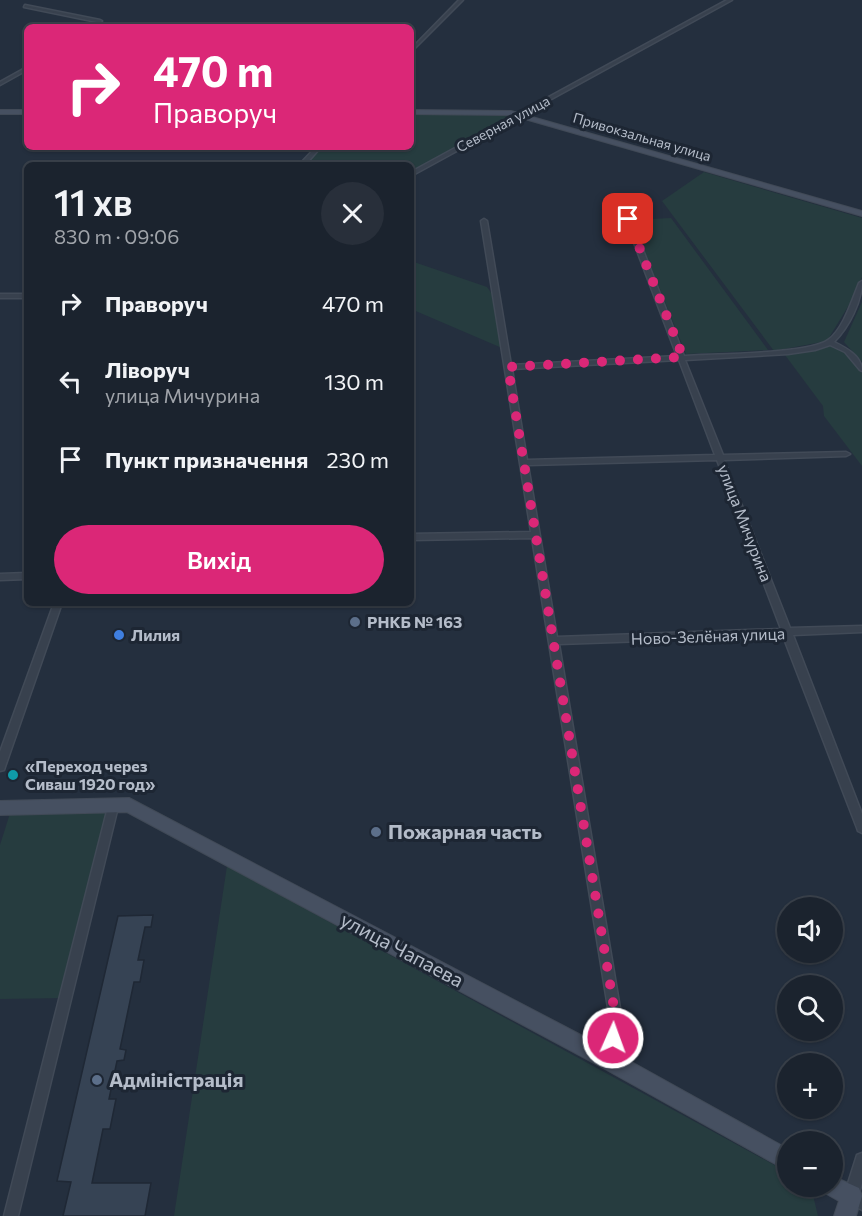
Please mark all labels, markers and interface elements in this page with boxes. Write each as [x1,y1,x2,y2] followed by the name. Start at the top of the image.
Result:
[153,44,273,96] text: 470 m
[54,48,132,126] icon: right
[453,92,552,155] street label: Северная улица
[153,96,277,129] text: Праворуч
[571,109,713,164] street label: Привокзальная улица
[54,179,132,223] text: 11 хв
[321,182,384,245] button: close
[602,193,653,244] pin
[611,202,644,235] icon: arrive
[54,224,179,248] text: 830 m · 09:06
[54,287,87,320] icon: right
[105,290,208,317] text: Праворуч
[322,290,384,317] text: 470 m
[105,356,190,383] text: Ліворуч
[54,365,87,398] icon: left
[324,368,384,395] text: 130 m
[105,383,260,407] text: улица Мичурина
[54,443,87,476] icon: arrive
[105,446,308,473] text: Пункт призначення
[326,446,389,473] text: 230 m
[714,462,777,584] street label: улица Мичурина
[54,525,384,594] button: Вихід
[367,612,462,631] place label: РНКБ № 163
[348,615,362,629] marker: РНКБ № 163
[631,623,785,648] street label: Ново-Зелёная улица
[131,625,180,644] place label: Лилия
[112,628,126,642] marker: Лилия
[25,756,155,793] place label: «Переход через Сиваш 1920 год»
[6,768,20,782] marker: «Переход через Сиваш 1920 год»
[388,819,542,843] place label: Пожарная часть
[369,825,383,839] marker: Пожарная часть
[777,897,843,1197] map controls
[777,897,843,963] button: sound
[337,907,468,992] street label: улица Чапаева
[777,975,843,1041] button: search
[581,1006,645,1070] position arrow
[777,1053,843,1119] button: +
[109,1067,243,1091] place label: Адміністрація
[90,1073,104,1087] marker: Адміністрація
[777,1131,843,1197] button: −

